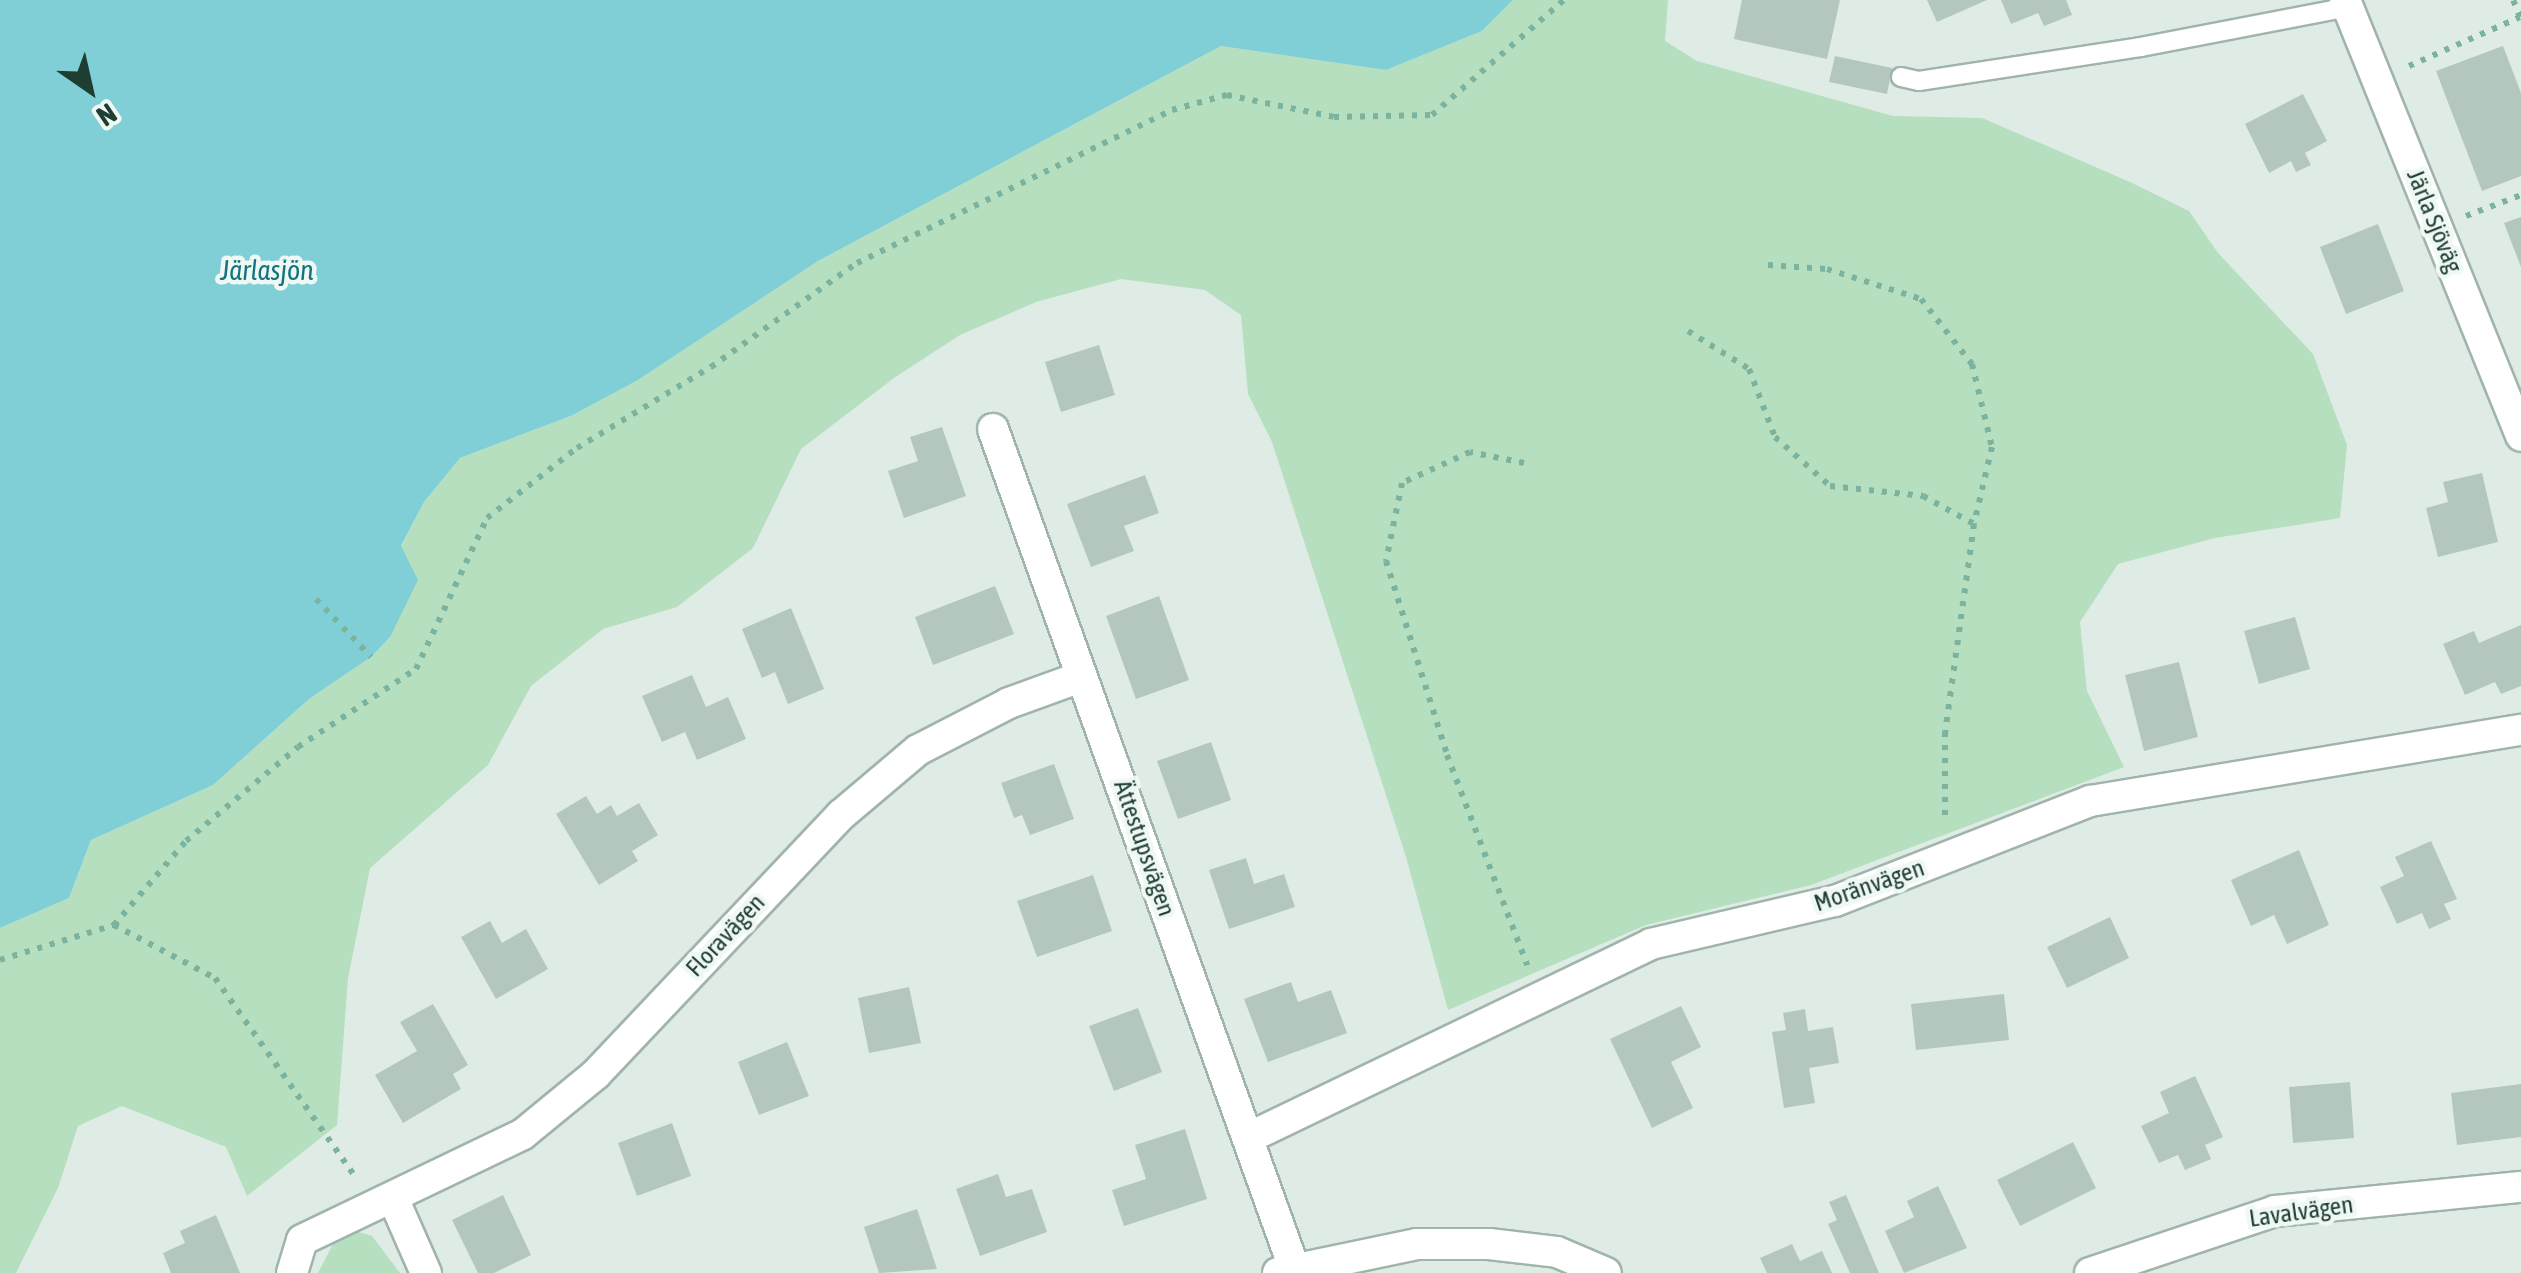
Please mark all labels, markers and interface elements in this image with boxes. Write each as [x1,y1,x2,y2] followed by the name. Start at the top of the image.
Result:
[40,40,140,140] north arrow
[91,97,123,133] text: N
[2401,165,2469,277] street label: Järla Sjöväg
[220,253,314,287] water label: Järlasjön
[1108,776,1182,920] street label: Ättestupsvägen
[1810,852,1928,918] street label: Moränvägen
[679,887,771,983] street label: Floravägen
[2247,1189,2355,1233] street label: Lavalvägen

